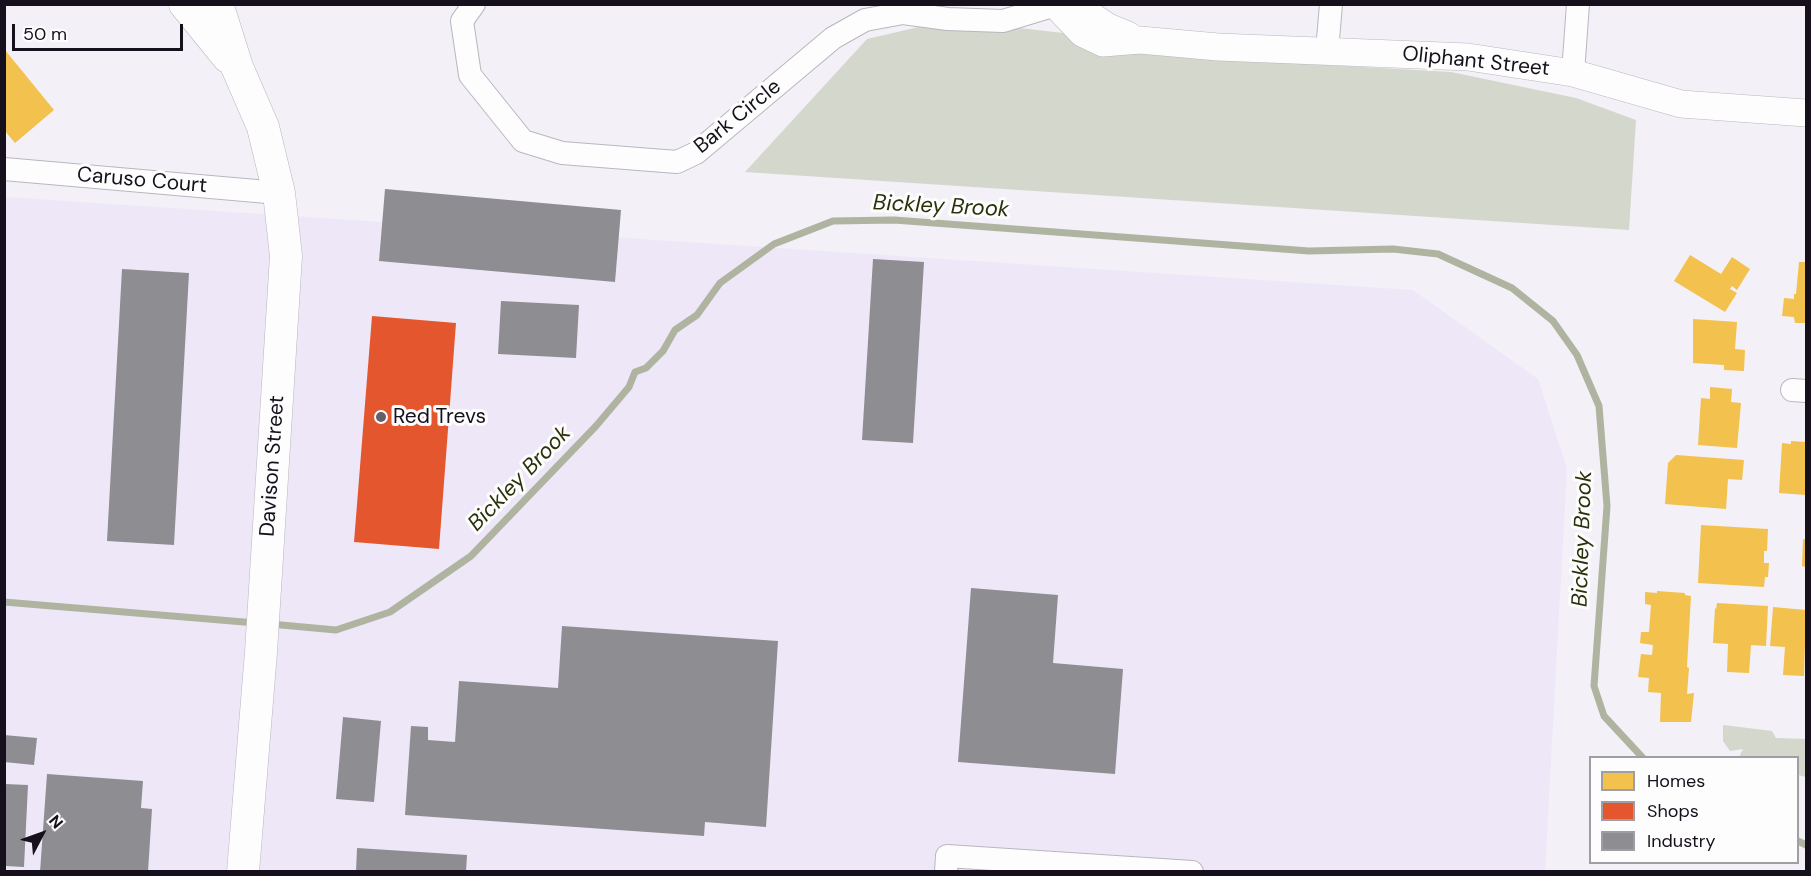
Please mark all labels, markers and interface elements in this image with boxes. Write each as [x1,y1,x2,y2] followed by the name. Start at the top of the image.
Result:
[15,12,186,50] scale bar
[23,22,67,46] text: 50 m
[1401,42,1551,82] street label: Oliphant Street
[690,74,786,160] street label: Bark Circle
[76,163,208,199] street label: Caruso Court
[872,190,1010,224] water label: Bickley Brook
[255,394,291,538] street label: Davison Street
[393,404,486,430] place label: Red Trevs
[374,410,388,424] marker: Red Trevs
[463,421,577,537] water label: Bickley Brook
[1567,470,1599,608] water label: Bickley Brook
[1589,756,1799,864] legend
[1647,769,1705,793] text: Homes
[1647,799,1699,823] text: Shops
[12,804,72,864] north arrow
[44,811,68,833] text: N
[1647,829,1716,853] text: Industry

